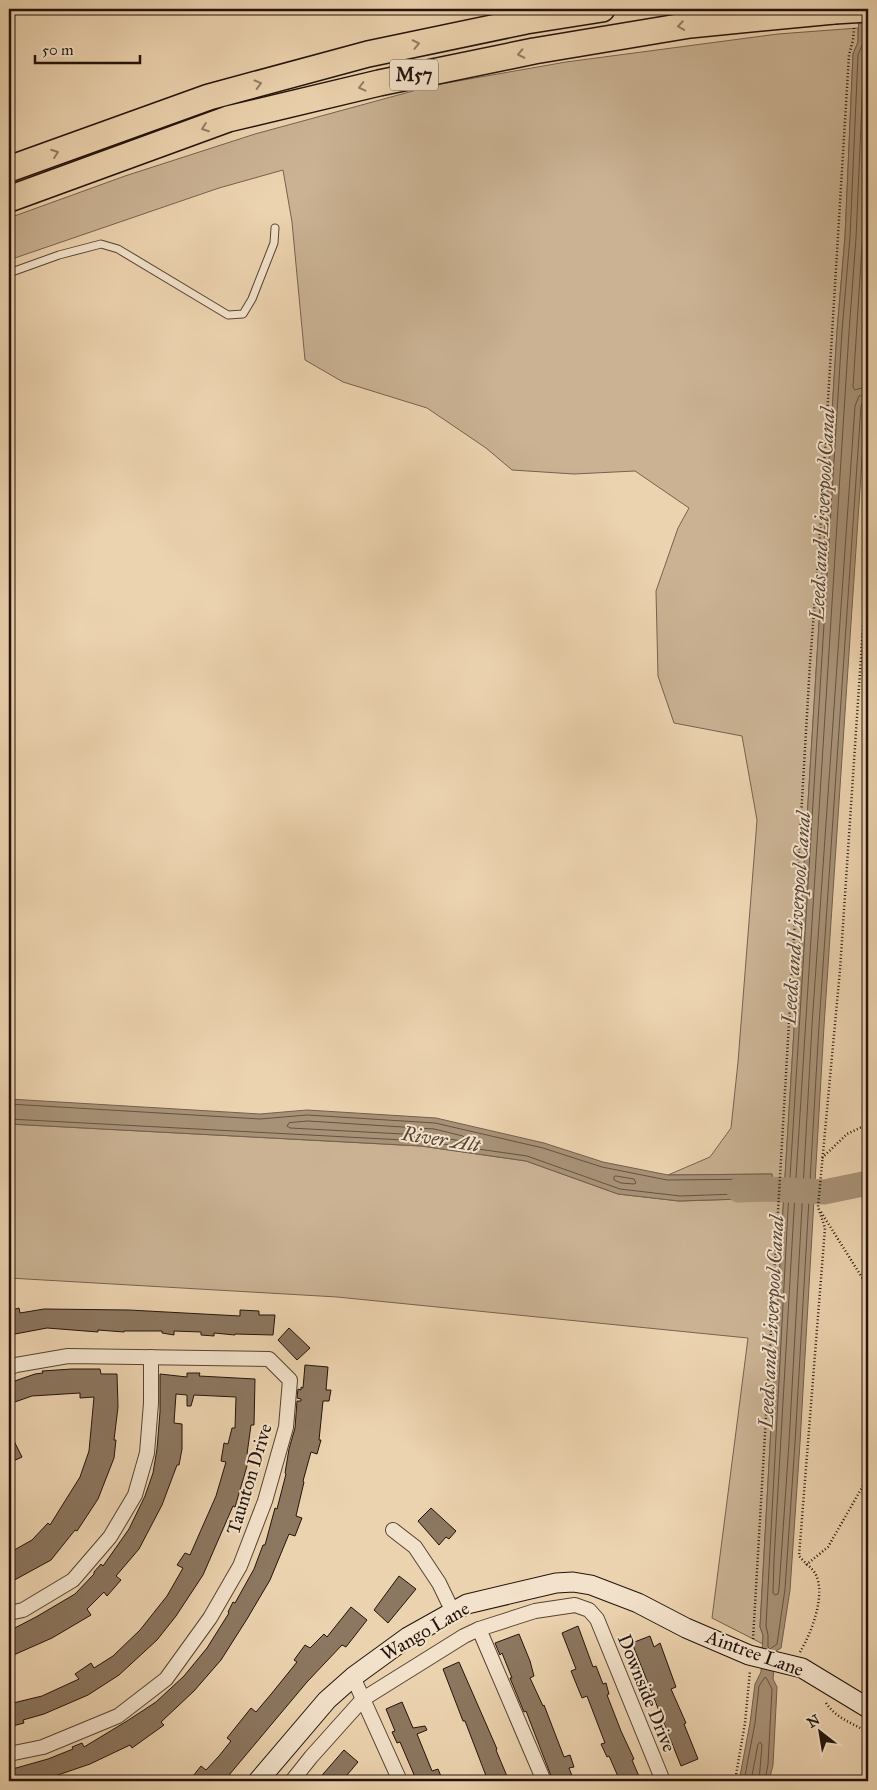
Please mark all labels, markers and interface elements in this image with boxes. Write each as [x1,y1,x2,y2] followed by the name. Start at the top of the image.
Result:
[677,21,685,31] one-way arrow
[35,32,140,64] scale bar
[411,39,420,50] one-way arrow
[42,41,74,59] text: 50 m
[517,48,525,58] one-way arrow
[390,60,438,90] road number: M57
[254,79,262,89] one-way arrow
[357,81,366,92] one-way arrow
[201,122,210,132] one-way arrow
[50,149,58,159] one-way arrow
[804,405,841,622] water label: Leeds and Liverpool Canal
[777,809,817,1026] water label: Leeds and Liverpool Canal
[399,1121,483,1157] water label: River Alt
[753,1213,790,1430] water label: Leeds and Liverpool Canal
[221,1421,277,1537] street label: Taunton Drive
[377,1596,474,1666] street label: Wango Lane
[702,1624,807,1681] street label: Aintree Lane
[613,1631,681,1755] street label: Downside Drive
[794,1708,844,1758] north arrow
[804,1711,823,1732] text: N

